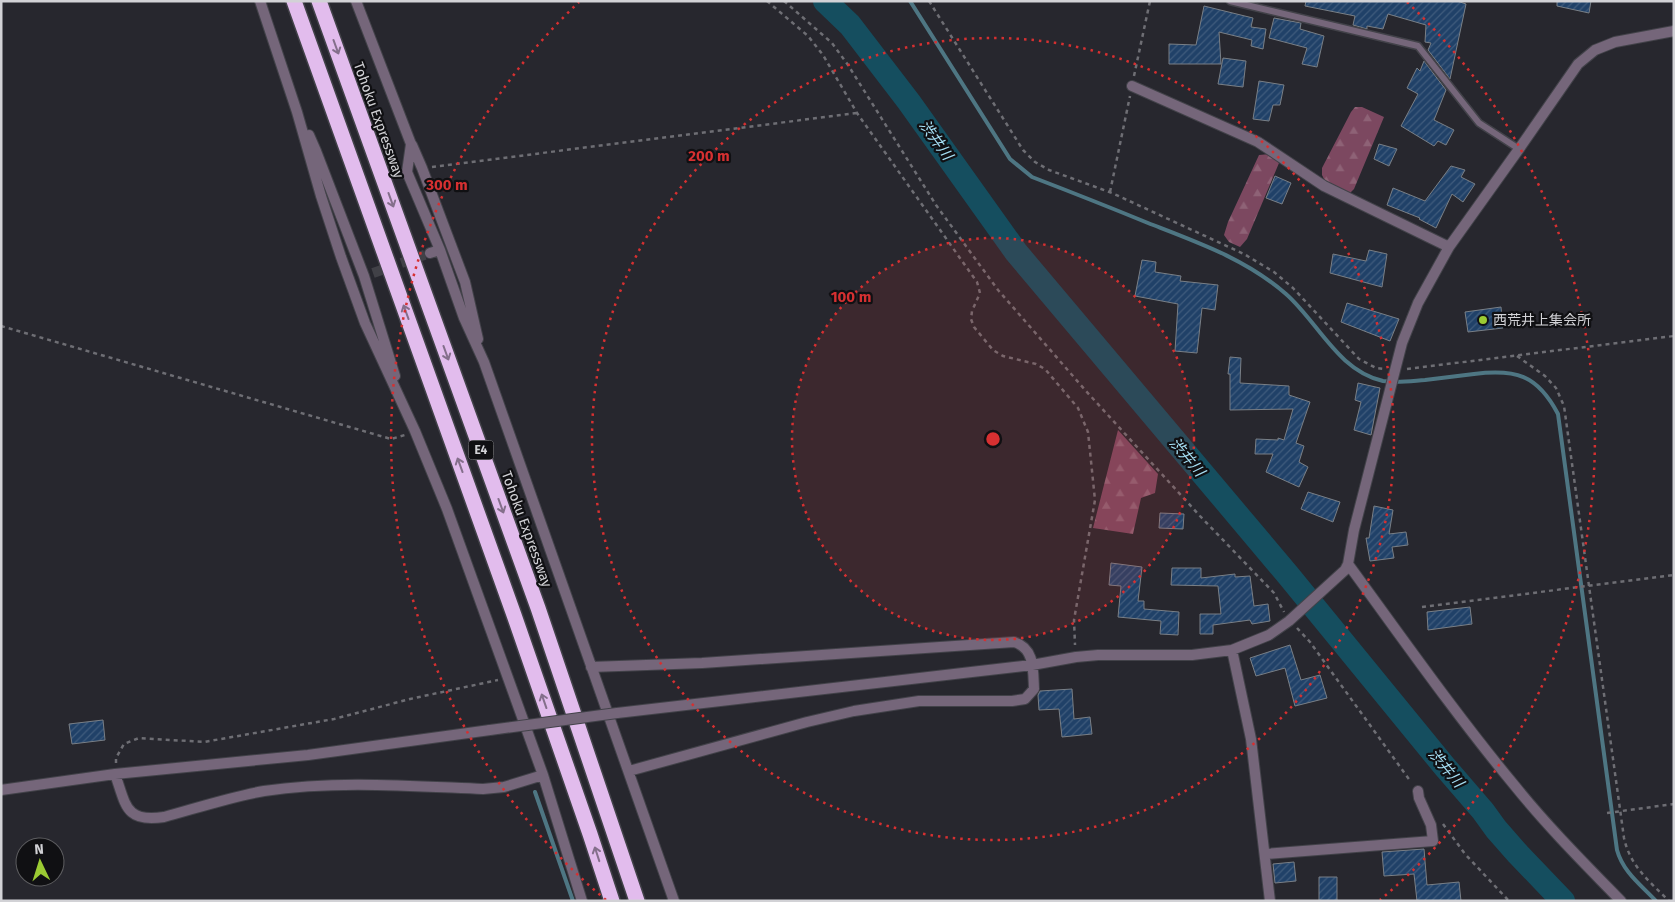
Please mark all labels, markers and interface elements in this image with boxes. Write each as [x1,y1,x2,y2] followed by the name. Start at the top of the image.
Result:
[332,39,341,54] one-way arrow
[350,60,407,181] street label: Tohoku Expressway
[915,117,958,165] water label: 渋井川
[688,147,730,165] text: 200 m
[425,176,468,194] text: 300 m
[387,192,396,207] one-way arrow
[831,288,871,306] text: 100 m
[401,305,410,320] one-way arrow
[1493,312,1591,329] place label: 西荒井上集会所
[1477,314,1489,326] marker: 西荒井上集会所
[442,345,451,360] one-way arrow
[984,430,1002,448] centre of rings
[1166,434,1210,482] water label: 渋井川
[468,440,494,460] road number: E4
[455,458,464,473] one-way arrow
[498,469,555,590] street label: Tohoku Expressway
[497,498,506,513] one-way arrow
[539,694,548,709] one-way arrow
[1425,745,1469,793] water label: 渋井川
[15,837,65,887] north arrow
[34,841,44,858] text: N
[592,847,601,863] one-way arrow

